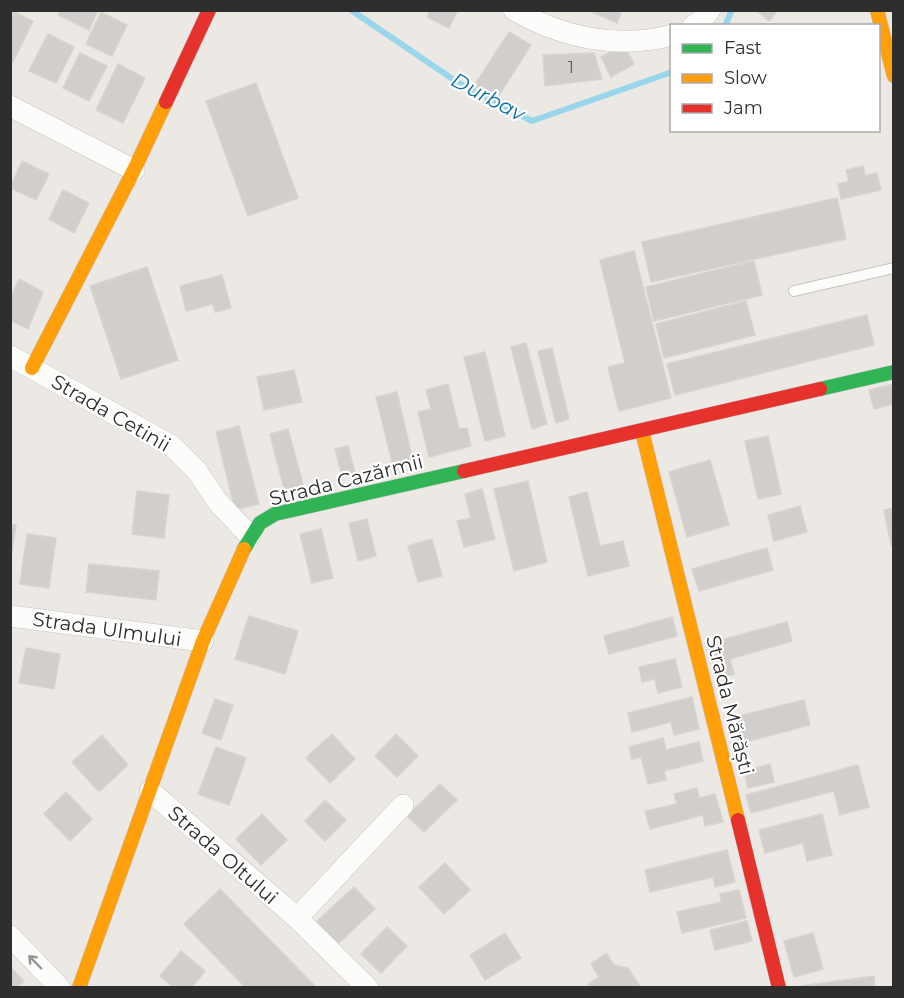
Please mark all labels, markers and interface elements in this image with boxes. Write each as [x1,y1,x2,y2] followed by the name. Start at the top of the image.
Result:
[670,24,880,132] legend
[724,37,762,59] text: Fast
[568,58,574,77] house number: 1
[447,67,531,127] water label: Durbav
[724,67,767,89] text: Slow
[723,97,763,119] text: Jam
[47,369,175,457] street label: Strada Cetinii
[267,449,425,511] street label: Strada Cazărmii
[31,607,183,651] street label: Strada Ulmului
[700,633,759,778] street label: Strada Mărăști
[163,801,283,909] street label: Strada Oltului
[28,955,42,970] one-way arrow

